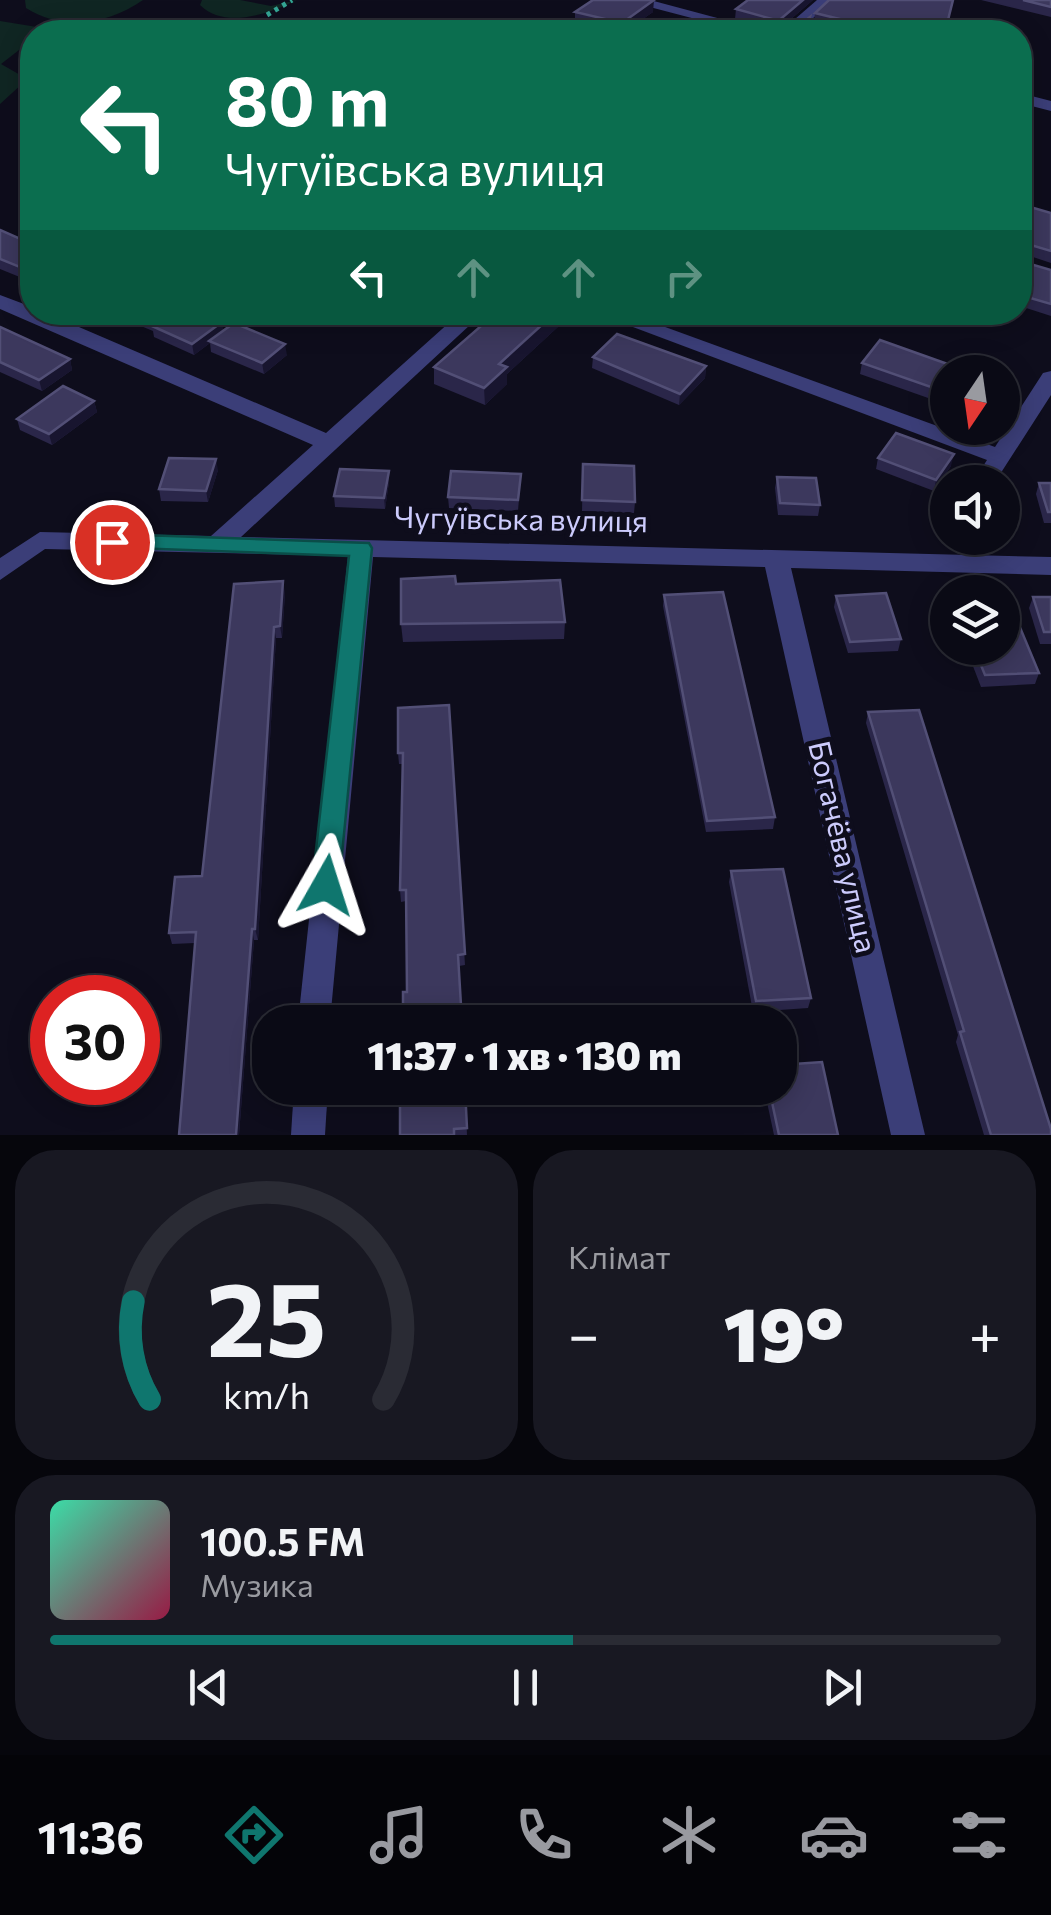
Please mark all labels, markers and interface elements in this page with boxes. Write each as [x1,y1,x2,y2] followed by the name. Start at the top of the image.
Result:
[225,55,389,140] text: 80 m
[60,60,190,190] icon: left
[225,140,606,195] text: Чугуївська вулиця
[341,250,396,305] icon: left
[446,250,501,305] icon: ahead
[551,250,606,305] icon: ahead
[656,250,711,305] icon: right
[930,355,1020,445] north arrow
[930,355,1020,665] map controls
[930,465,1020,555] button: sound
[394,497,648,538] street label: Чугуївська вулиця
[70,500,155,585] pin
[85,515,140,570] icon: arrive
[930,575,1020,665] button: layers
[802,737,887,956] street label: Богачёва улица
[274,833,378,937] position arrow
[30,975,160,1105] speed limit sign: 30
[367,1031,682,1078] text: 11:37 · 1 хв · 130 m
[568,1236,671,1276] text: Клімат
[207,1251,326,1378] text: 25
[724,1286,844,1377] text: 19°
[568,1299,599,1366] text: −
[969,1299,1001,1366] text: +
[223,1373,310,1416] text: km/h
[200,1517,365,1564] text: 100.5 FM
[200,1564,314,1604] text: Музика
[181,1660,236,1715] icon: previous
[498,1660,553,1715] icon: pause
[815,1660,870,1715] icon: next
[219,1800,289,1870] icon: directions
[364,1800,434,1870] icon: music
[509,1800,579,1870] icon: phone
[654,1800,724,1870] icon: climate
[799,1800,869,1870] icon: car
[944,1800,1014,1870] icon: filters
[37,1808,144,1863] text: 11:36

